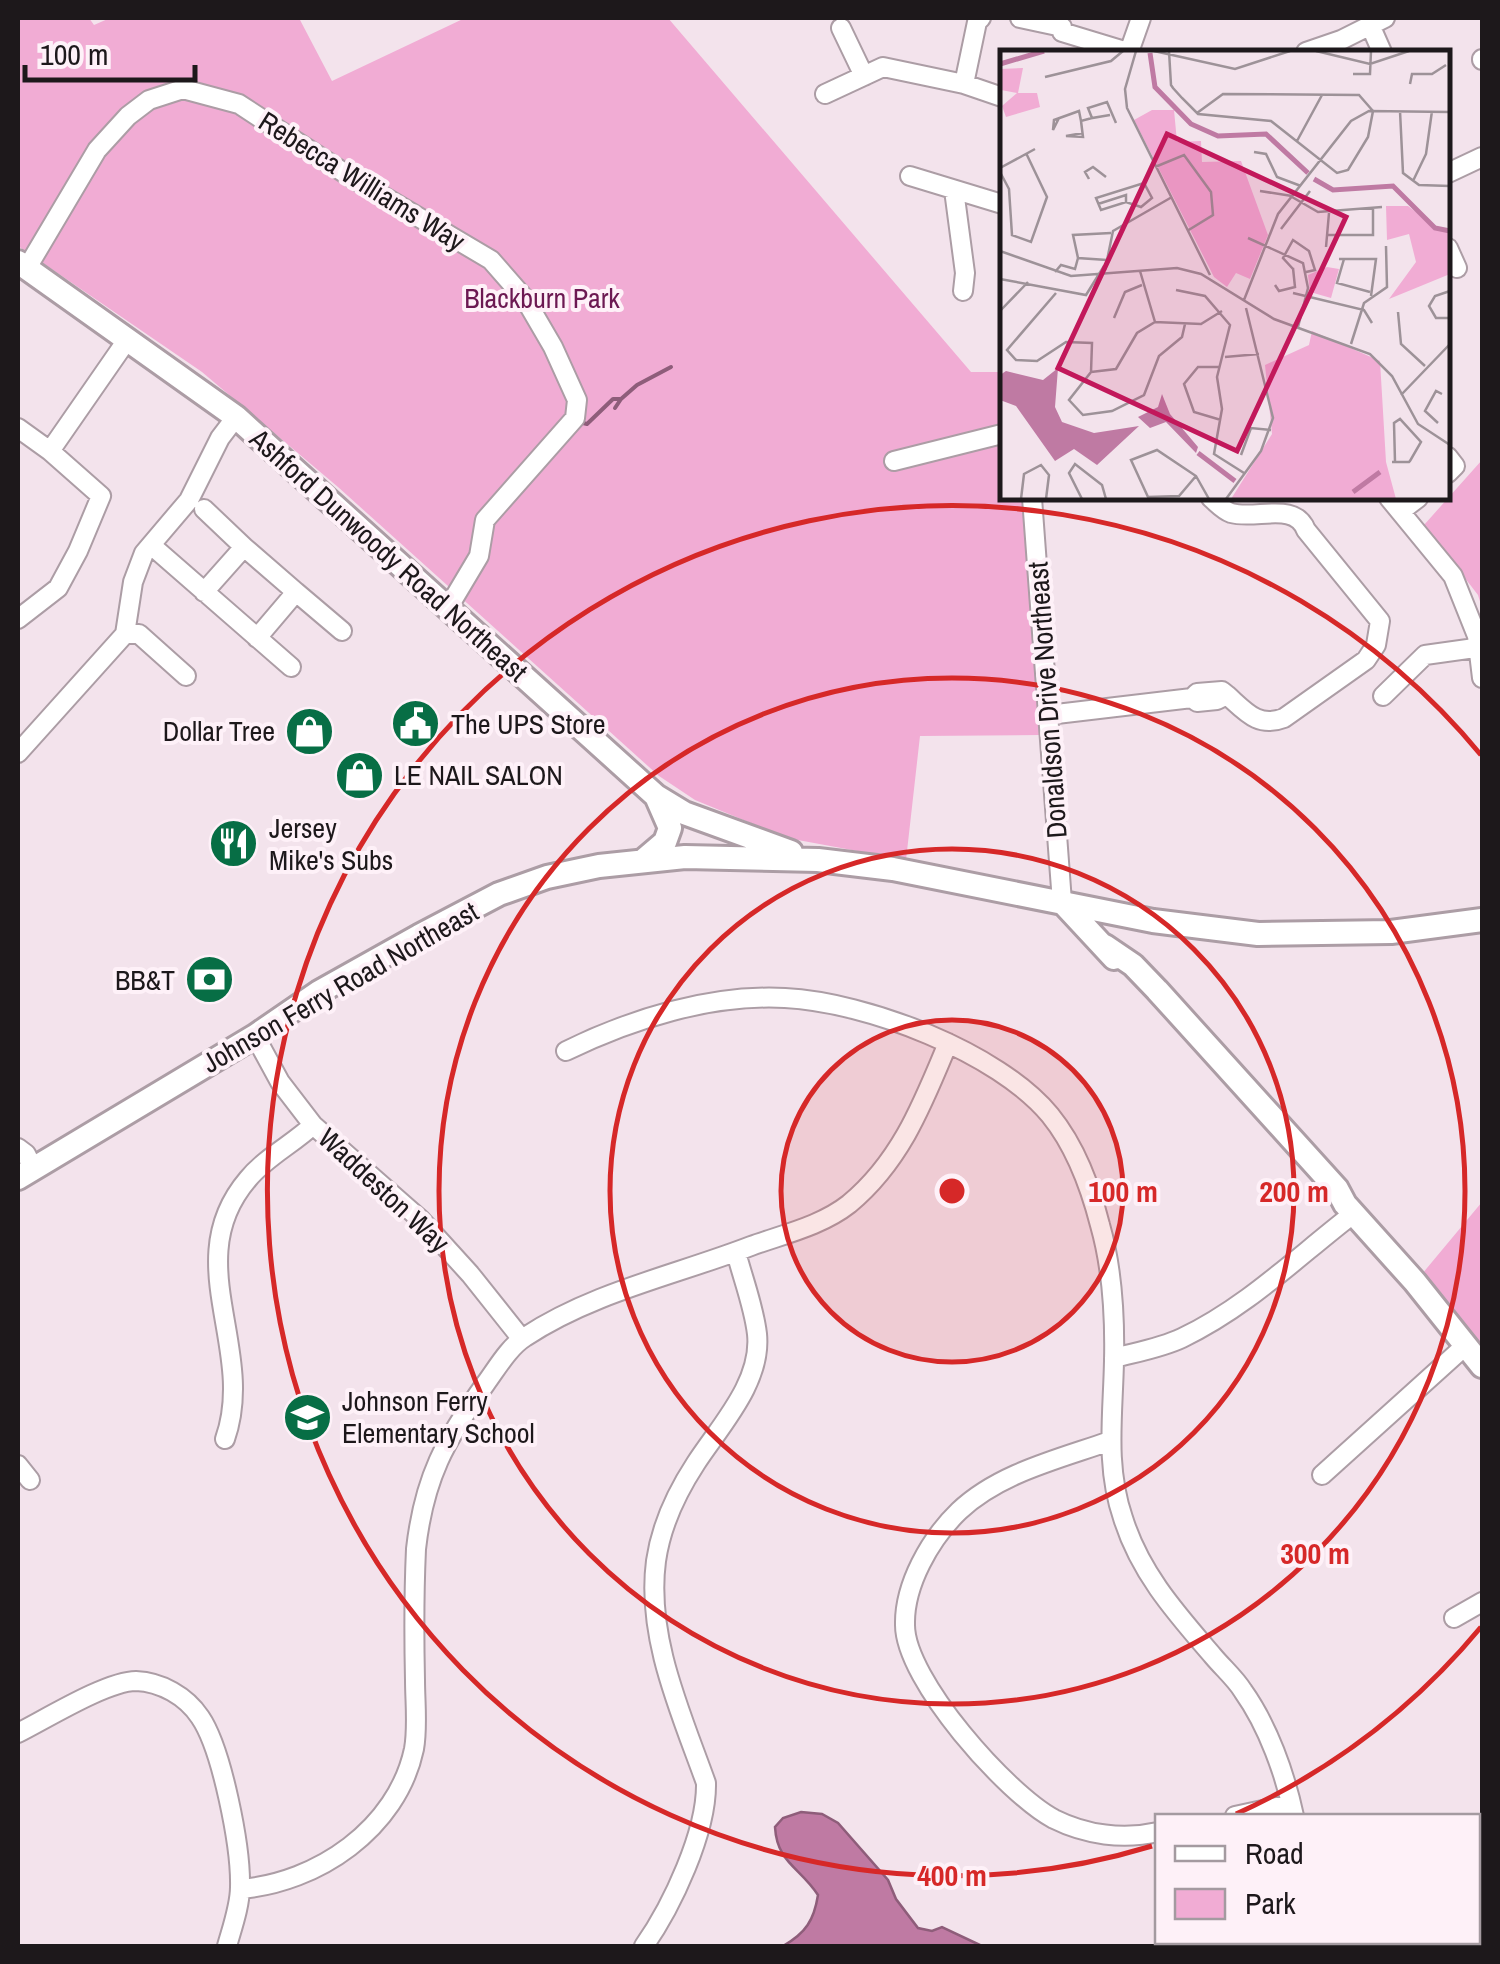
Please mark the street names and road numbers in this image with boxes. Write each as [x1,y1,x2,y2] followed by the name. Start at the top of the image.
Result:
[252,102,473,260] street label: Rebecca Williams Way
[241,419,536,690] street label: Ashford Dunwoody Road Northeast
[1018,561,1076,839] street label: Donaldson Drive Northeast
[195,892,485,1082] street label: Johnson Ferry Road Northeast
[310,1119,458,1261] street label: Waddeston Way

